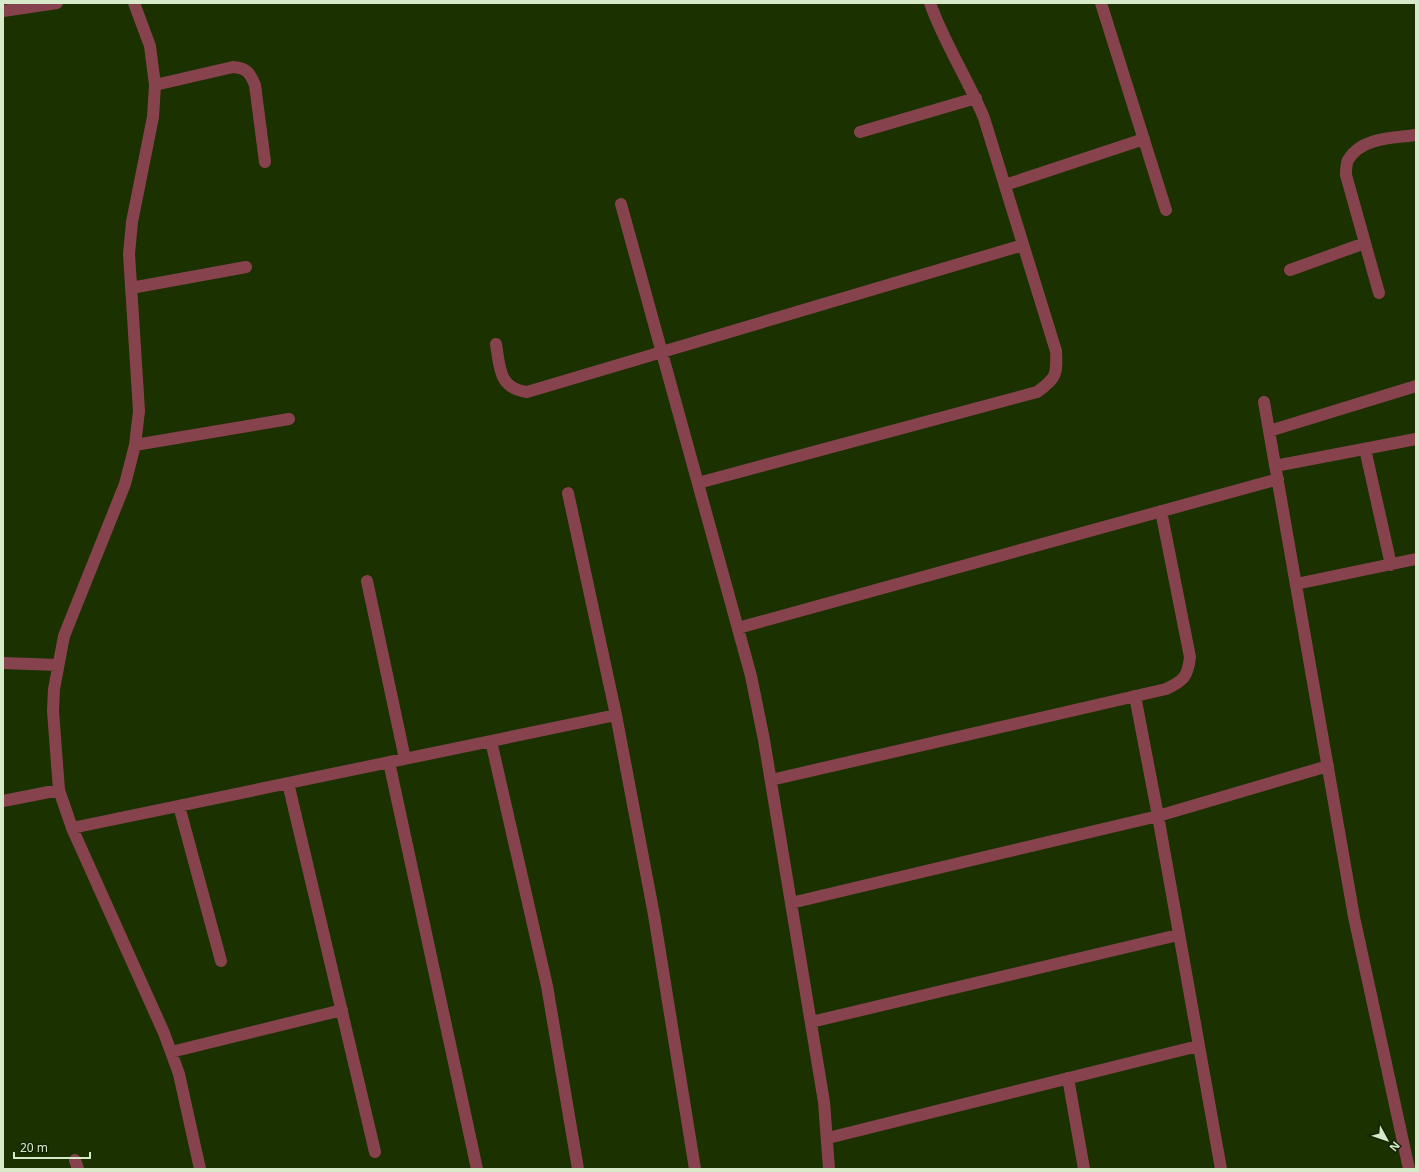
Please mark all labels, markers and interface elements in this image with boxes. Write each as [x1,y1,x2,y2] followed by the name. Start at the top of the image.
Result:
[1367,1120,1407,1160] north arrow
[14,1134,90,1160] scale bar
[1386,1138,1404,1155] text: N
[20,1139,48,1156] text: 20 m

